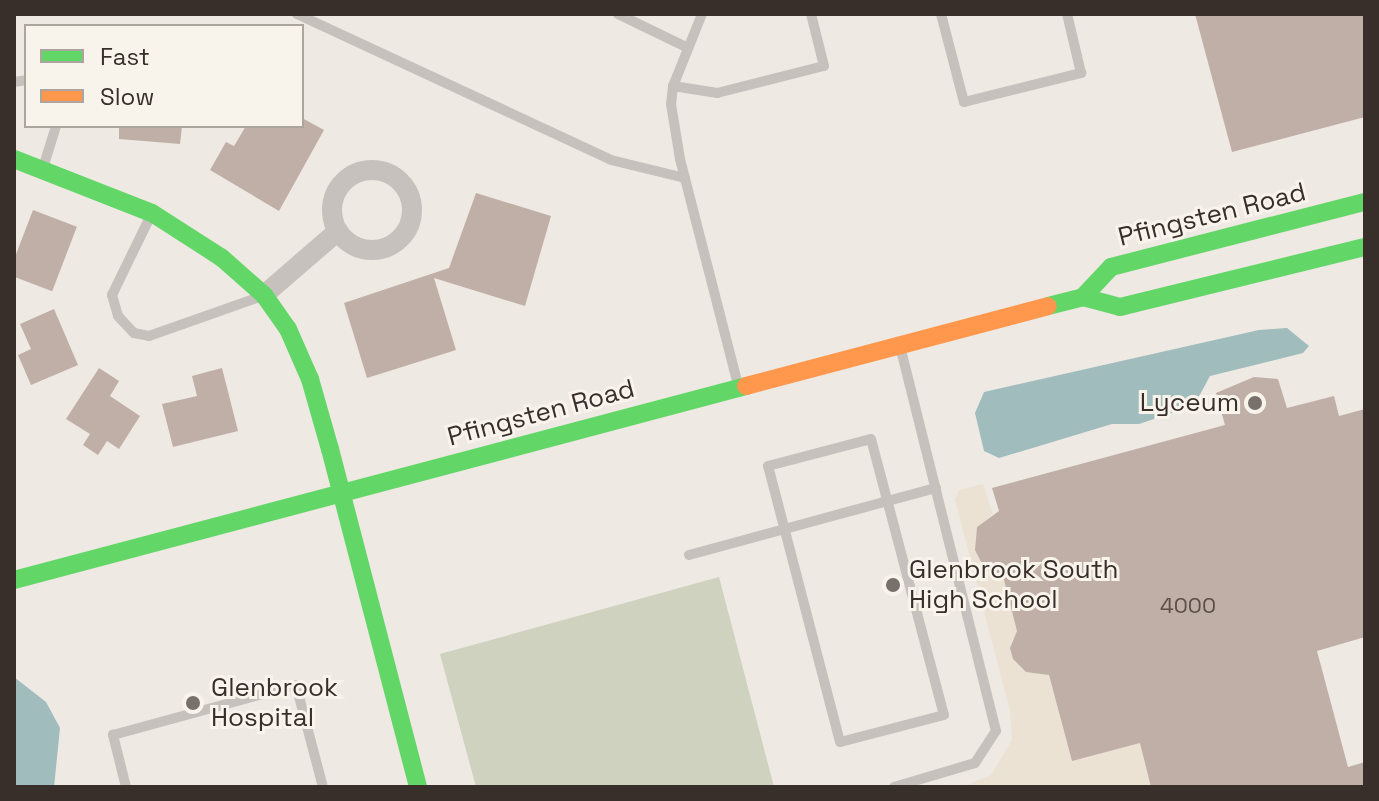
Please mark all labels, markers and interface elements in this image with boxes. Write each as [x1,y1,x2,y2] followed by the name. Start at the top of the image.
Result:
[24,24,304,128] legend
[100,41,150,72] text: Fast
[100,81,154,112] text: Slow
[1115,177,1309,253] street label: Pfingsten Road
[444,373,638,453] street label: Pfingsten Road
[1140,387,1239,419] place label: Lyceum
[1246,394,1264,412] marker: Lyceum
[909,554,1119,616] place label: Glenbrook South High School
[884,576,902,594] marker: Glenbrook South High School
[1160,593,1216,619] house number: 4000
[211,672,338,734] place label: Glenbrook Hospital
[182,692,204,714] marker: Glenbrook Hospital

